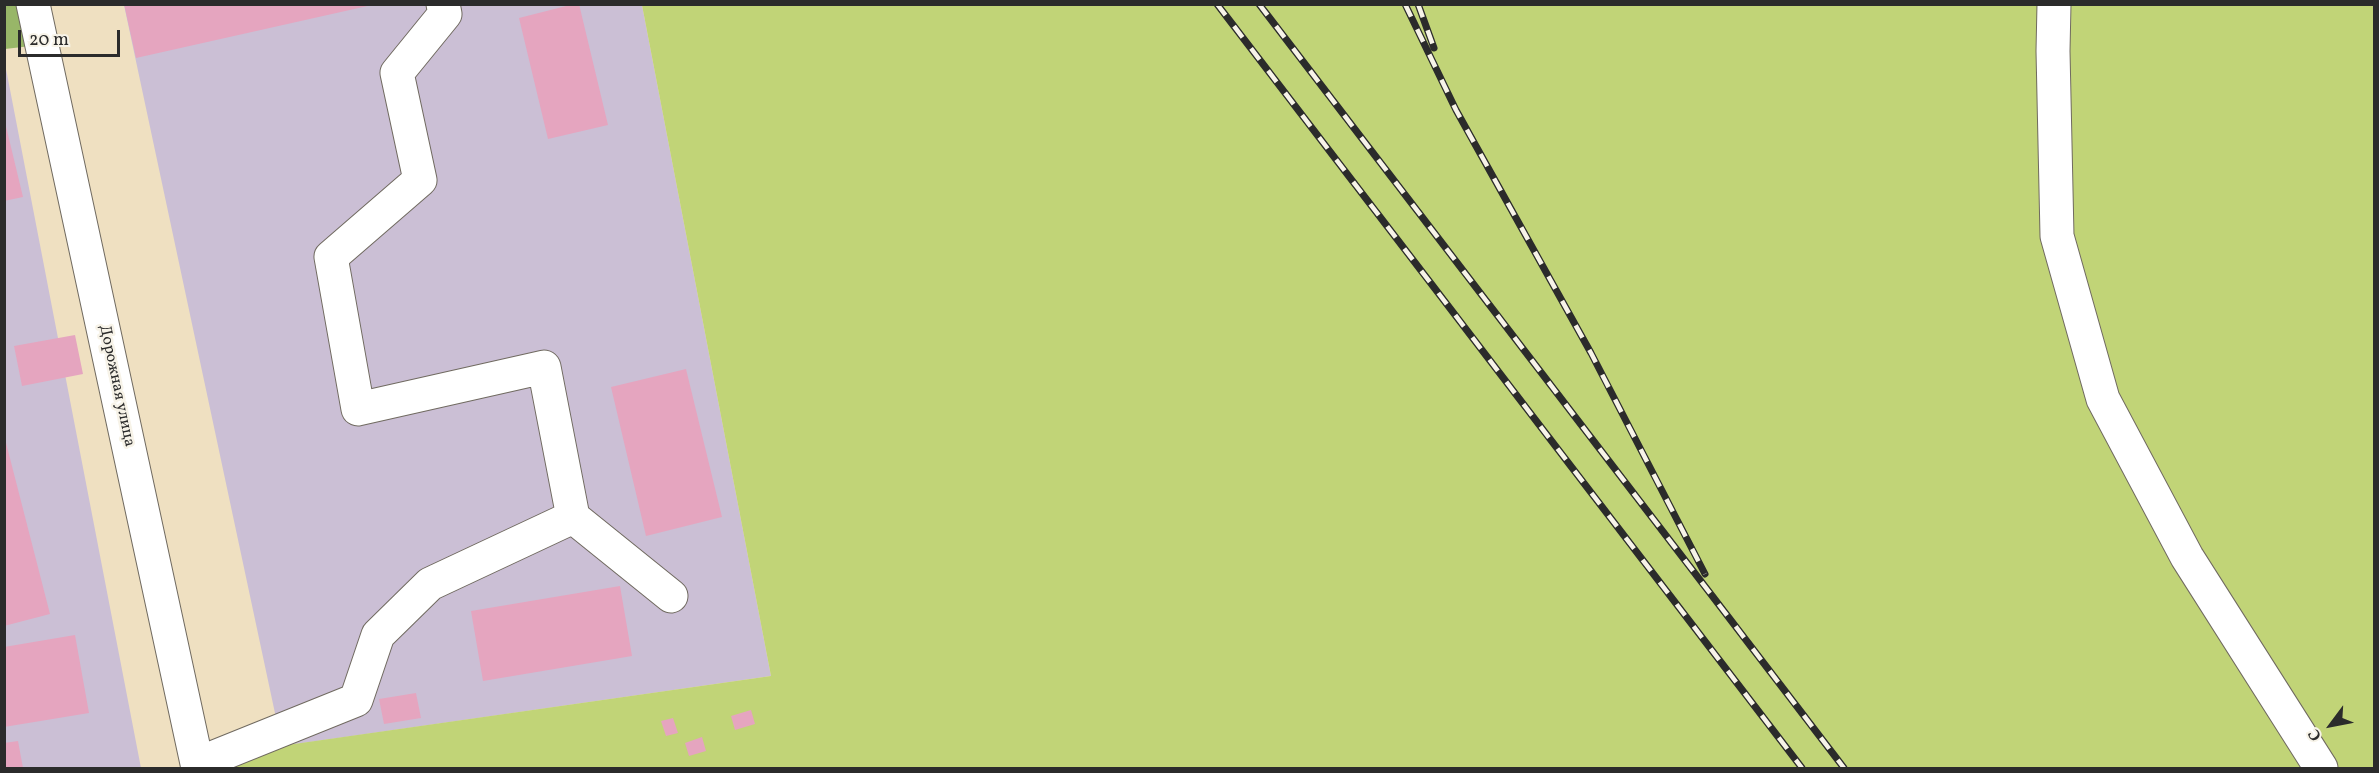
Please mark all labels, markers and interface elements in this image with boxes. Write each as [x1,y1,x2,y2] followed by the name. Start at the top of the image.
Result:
[21,18,123,56] scale bar
[29,28,69,53] text: 20 m
[94,323,138,449] street label: Дорожная улица
[2301,695,2361,755] north arrow
[2304,724,2328,745] text: С

